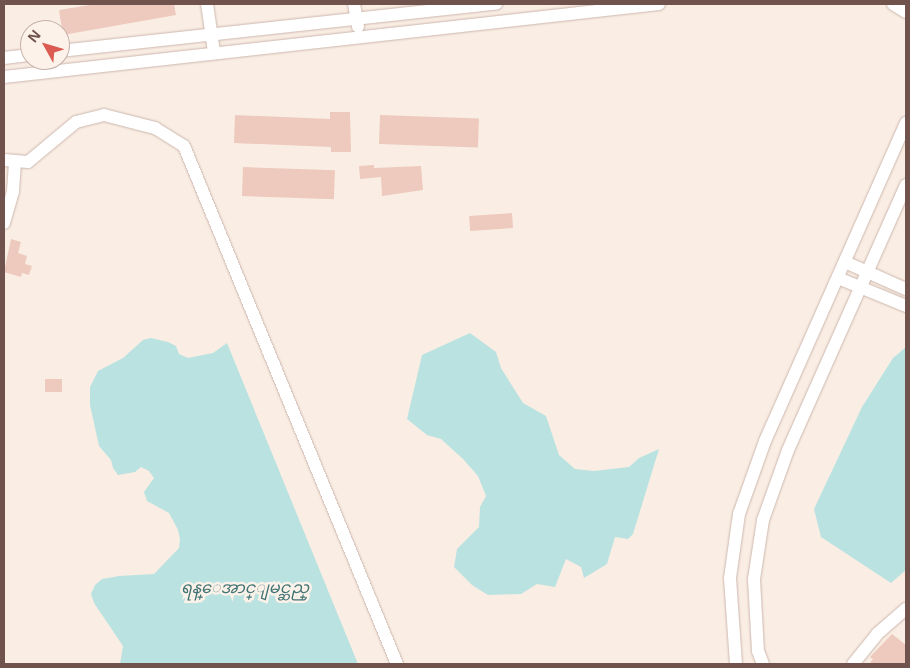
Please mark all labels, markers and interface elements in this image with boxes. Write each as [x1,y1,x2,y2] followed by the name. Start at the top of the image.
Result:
[20,20,70,70] north arrow
[23,25,45,46] text: N
[181,577,309,597] water label: ရန္ေအာင္ျမင္ဆည္

